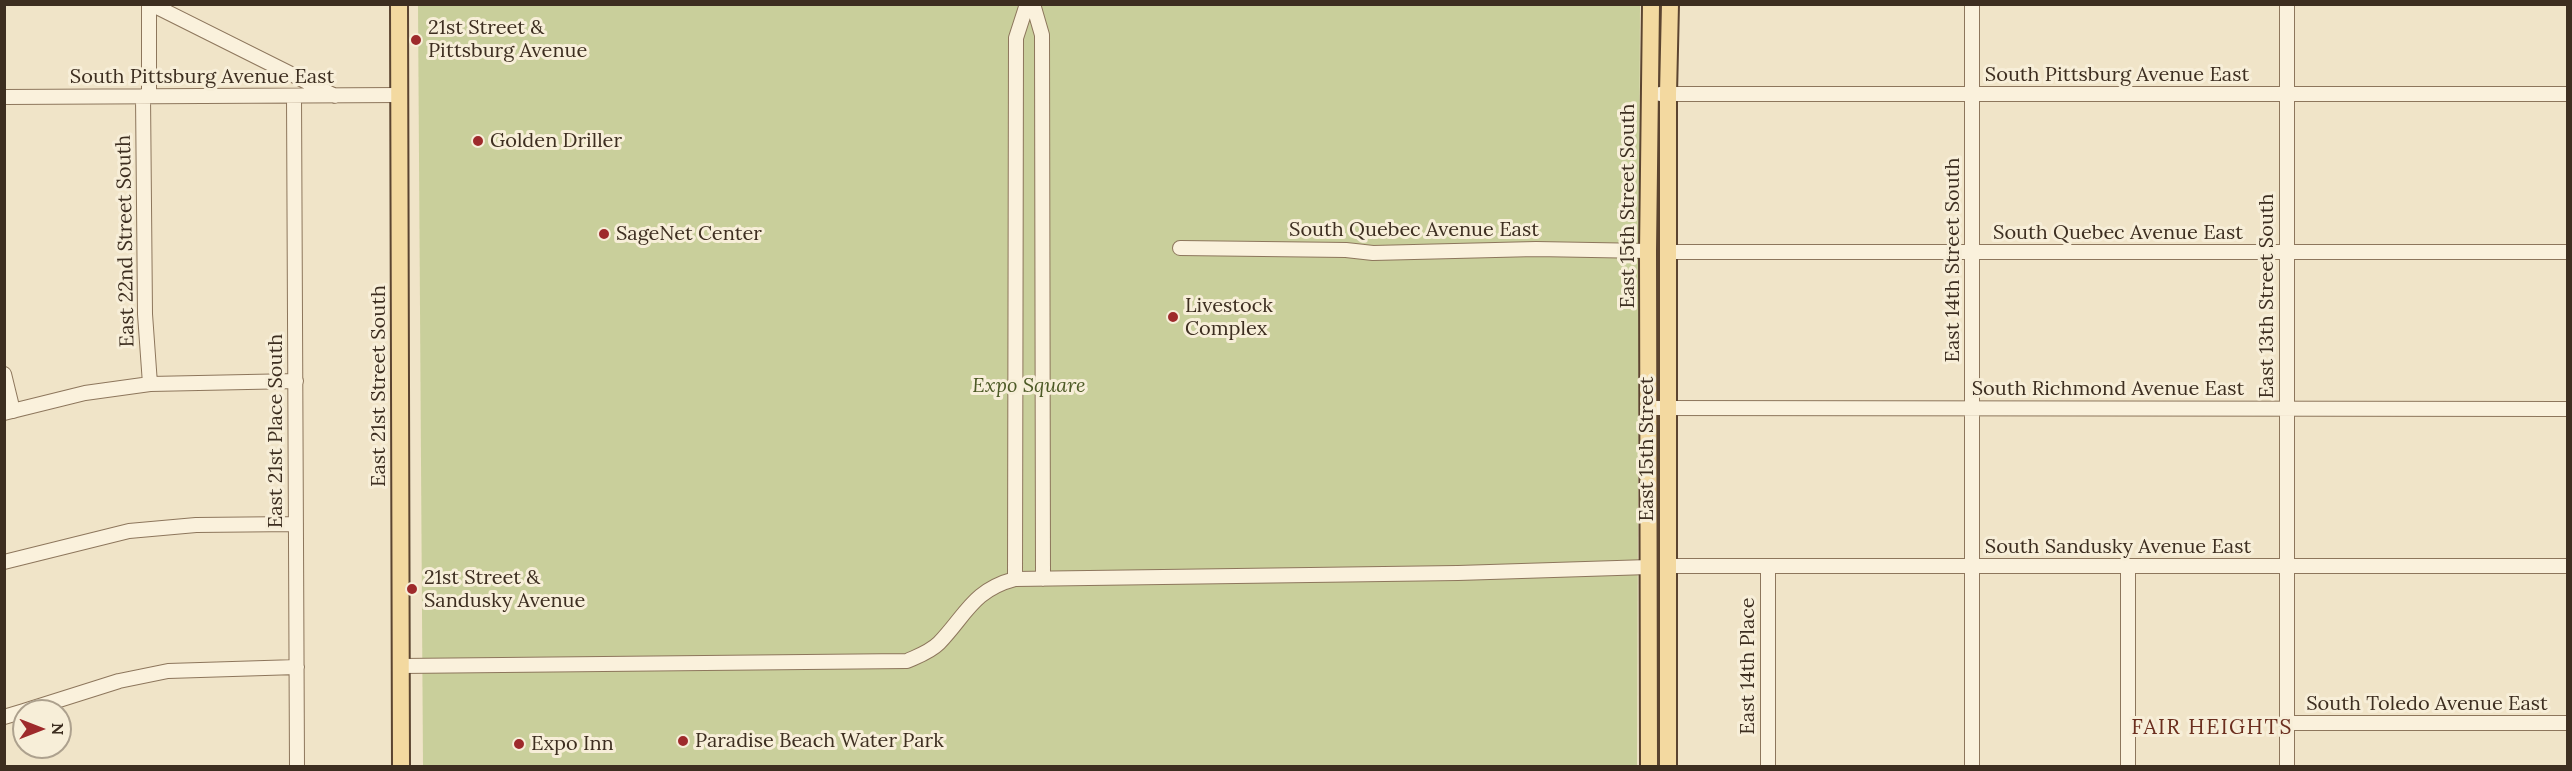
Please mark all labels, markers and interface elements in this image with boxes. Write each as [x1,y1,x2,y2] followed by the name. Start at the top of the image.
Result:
[428,16,587,63] place label: 21st Street & Pittsburg Avenue
[409,33,423,47] marker: 21st Street & Pittsburg Avenue
[1985,63,2249,87] street label: South Pittsburg Avenue East
[70,65,334,89] street label: South Pittsburg Avenue East
[1616,104,1640,308] street label: East 15th Street South
[490,129,622,153] place label: Golden Driller
[471,134,485,148] marker: Golden Driller
[112,135,140,347] street label: East 22nd Street South
[1941,158,1965,362] street label: East 14th Street South
[2255,193,2279,399] street label: East 13th Street South
[1289,218,1539,242] street label: South Quebec Avenue East
[1993,221,2243,245] street label: South Quebec Avenue East
[616,222,762,246] place label: SageNet Center
[597,227,611,241] marker: SageNet Center
[367,285,391,487] street label: East 21st Street South
[1185,294,1273,341] place label: Livestock Complex
[1166,310,1180,324] marker: Livestock Complex
[264,334,288,528] street label: East 21st Place South
[972,374,1086,398] park label: Expo Square
[1635,377,1659,521] street label: East 15th Street
[1972,377,2244,401] street label: South Richmond Avenue East
[1985,535,2251,559] street label: South Sandusky Avenue East
[424,566,585,613] place label: 21st Street & Sandusky Avenue
[405,582,419,596] marker: 21st Street & Sandusky Avenue
[1736,597,1760,735] street label: East 14th Place
[2306,692,2548,716] street label: South Toledo Avenue East
[12,699,72,759] north arrow
[2131,715,2293,741] district label: FAIR HEIGHTS
[48,723,68,735] text: N
[695,729,944,753] place label: Paradise Beach Water Park
[531,732,614,756] place label: Expo Inn
[676,734,690,748] marker: Paradise Beach Water Park
[512,737,526,751] marker: Expo Inn

